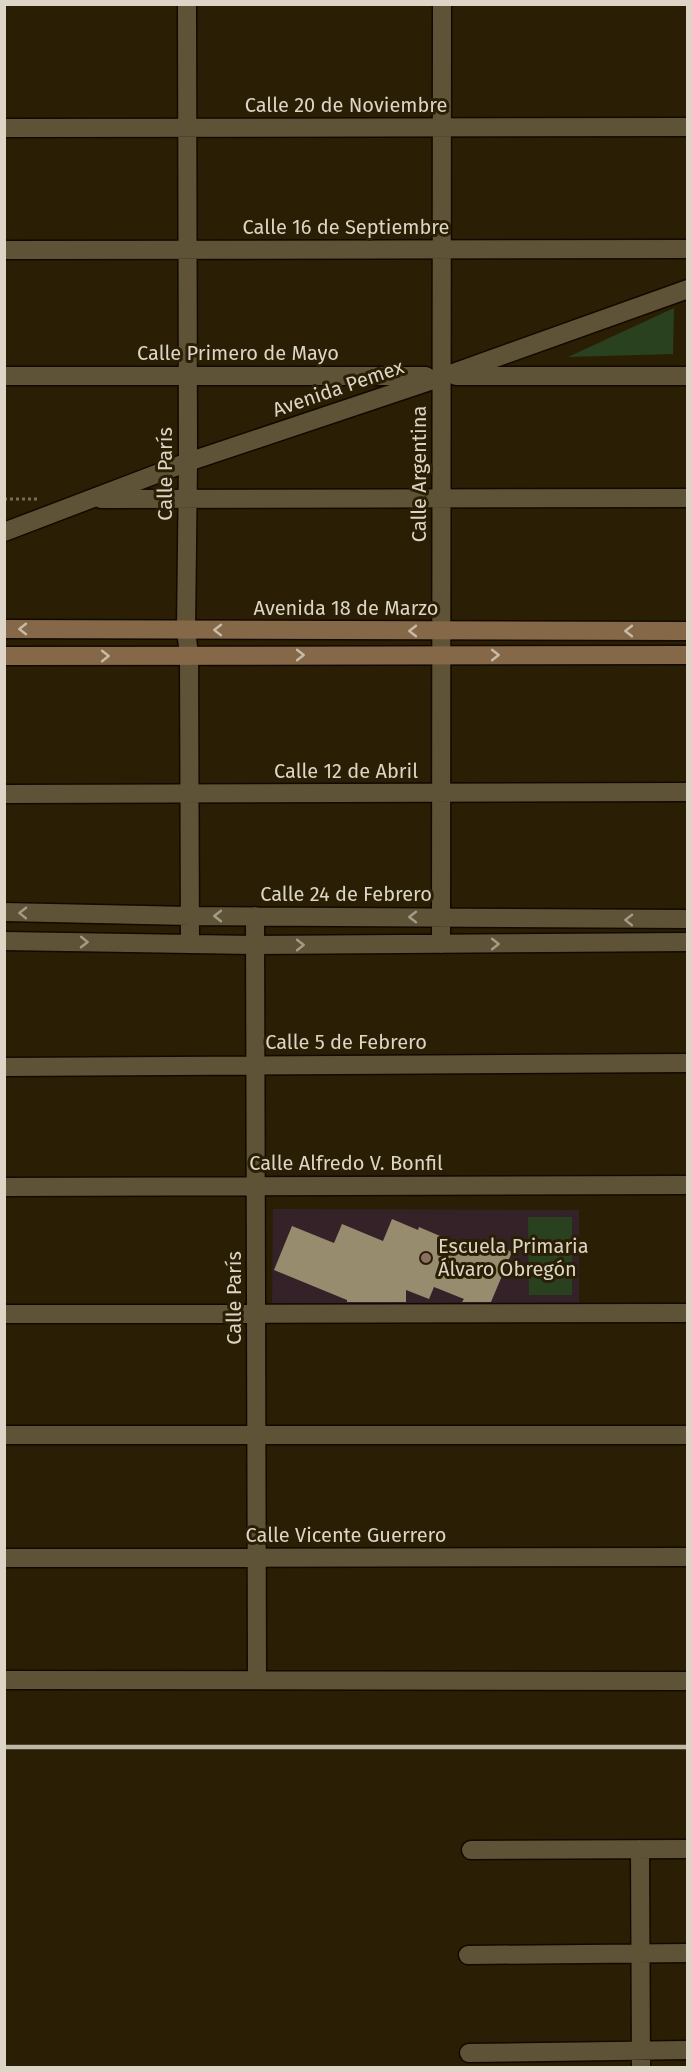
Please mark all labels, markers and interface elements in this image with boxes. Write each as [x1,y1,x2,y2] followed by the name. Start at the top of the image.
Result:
[245,93,447,117] street label: Calle 20 de Noviembre
[243,215,449,239] street label: Calle 16 de Septiembre
[137,341,339,365] street label: Calle Primero de Mayo
[269,354,407,422] street label: Avenida Pemex
[407,406,431,542] street label: Calle Argentina
[153,427,177,521] street label: Calle París
[254,596,439,620] street label: Avenida 18 de Marzo
[19,623,28,635] one-way arrow
[214,624,223,636] one-way arrow
[409,625,418,637] one-way arrow
[625,625,634,637] one-way arrow
[295,649,304,661] one-way arrow
[490,649,499,661] one-way arrow
[100,650,109,662] one-way arrow
[274,759,418,783] street label: Calle 12 de Abril
[260,882,432,906] street label: Calle 24 de Febrero
[19,906,28,919] one-way arrow
[214,910,223,922] one-way arrow
[409,911,418,923] one-way arrow
[625,913,634,926] one-way arrow
[79,936,88,949] one-way arrow
[490,938,499,950] one-way arrow
[295,939,304,951] one-way arrow
[265,1030,427,1054] street label: Calle 5 de Febrero
[249,1151,443,1175] street label: Calle Alfredo V. Bonfil
[438,1234,589,1281] place label: Escuela Primaria Álvaro Obregón
[222,1251,246,1345] street label: Calle París
[419,1251,433,1265] marker: Escuela Primaria Álvaro Obregón
[246,1523,446,1547] street label: Calle Vicente Guerrero

